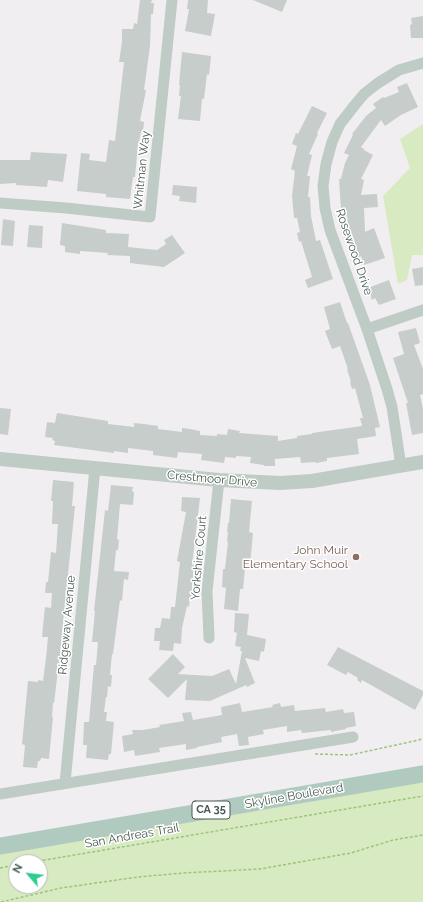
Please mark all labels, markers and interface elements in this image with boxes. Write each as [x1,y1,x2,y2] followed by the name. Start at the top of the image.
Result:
[131,130,153,210] street label: Whitman Way
[332,207,376,297] street label: Rosewood Drive
[166,468,258,490] street label: Crestmoor Drive
[188,515,210,601] street label: Yorkshire Court
[243,543,348,571] place label: John Muir Elementary School
[351,552,361,562] marker: John Muir Elementary School
[55,575,79,675] street label: Ridgeway Avenue
[244,780,344,812] street label: Skyline Boulevard
[192,801,230,819] road number: CA 35
[84,821,180,851] street label: San Andreas Trail
[8,854,48,894] north arrow
[10,862,26,875] text: N

